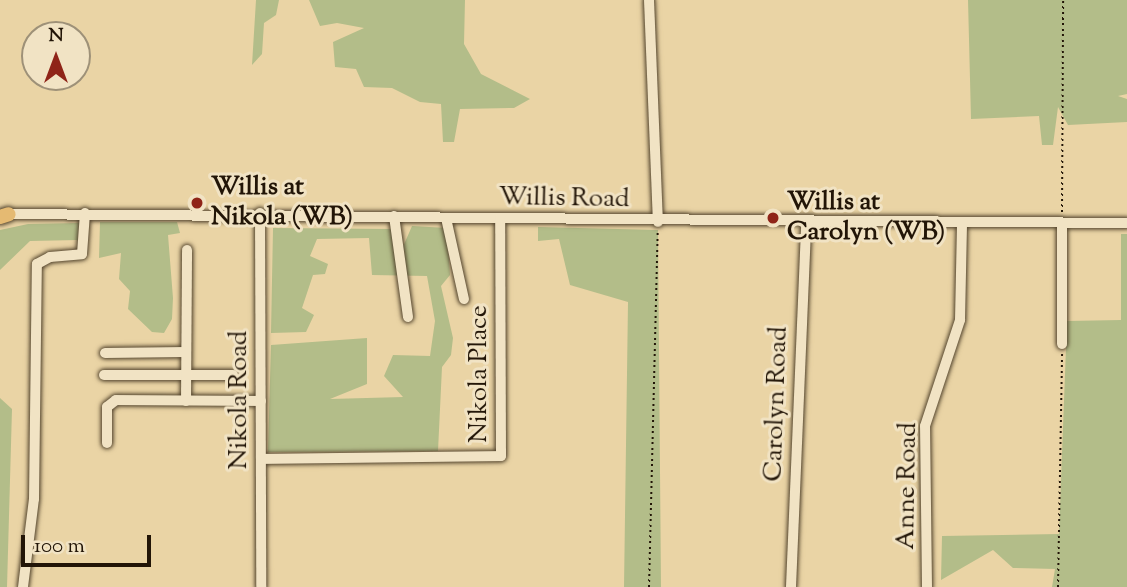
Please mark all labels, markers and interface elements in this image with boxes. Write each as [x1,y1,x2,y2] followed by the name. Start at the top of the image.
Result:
[21,21,91,91] north arrow
[48,23,64,50] text: N
[211,172,353,234] place label: Willis at Nikola (WB)
[498,182,630,216] street label: Willis Road
[787,187,945,248] place label: Willis at Carolyn (WB)
[189,195,205,211] marker: Willis at Nikola (WB)
[765,210,781,226] marker: Willis at Carolyn (WB)
[464,305,496,443] street label: Nikola Place
[759,326,795,482] street label: Carolyn Road
[224,331,256,469] street label: Nikola Road
[891,422,925,550] street label: Anne Road
[24,520,154,564] scale bar
[34,532,85,562] text: 100 m

